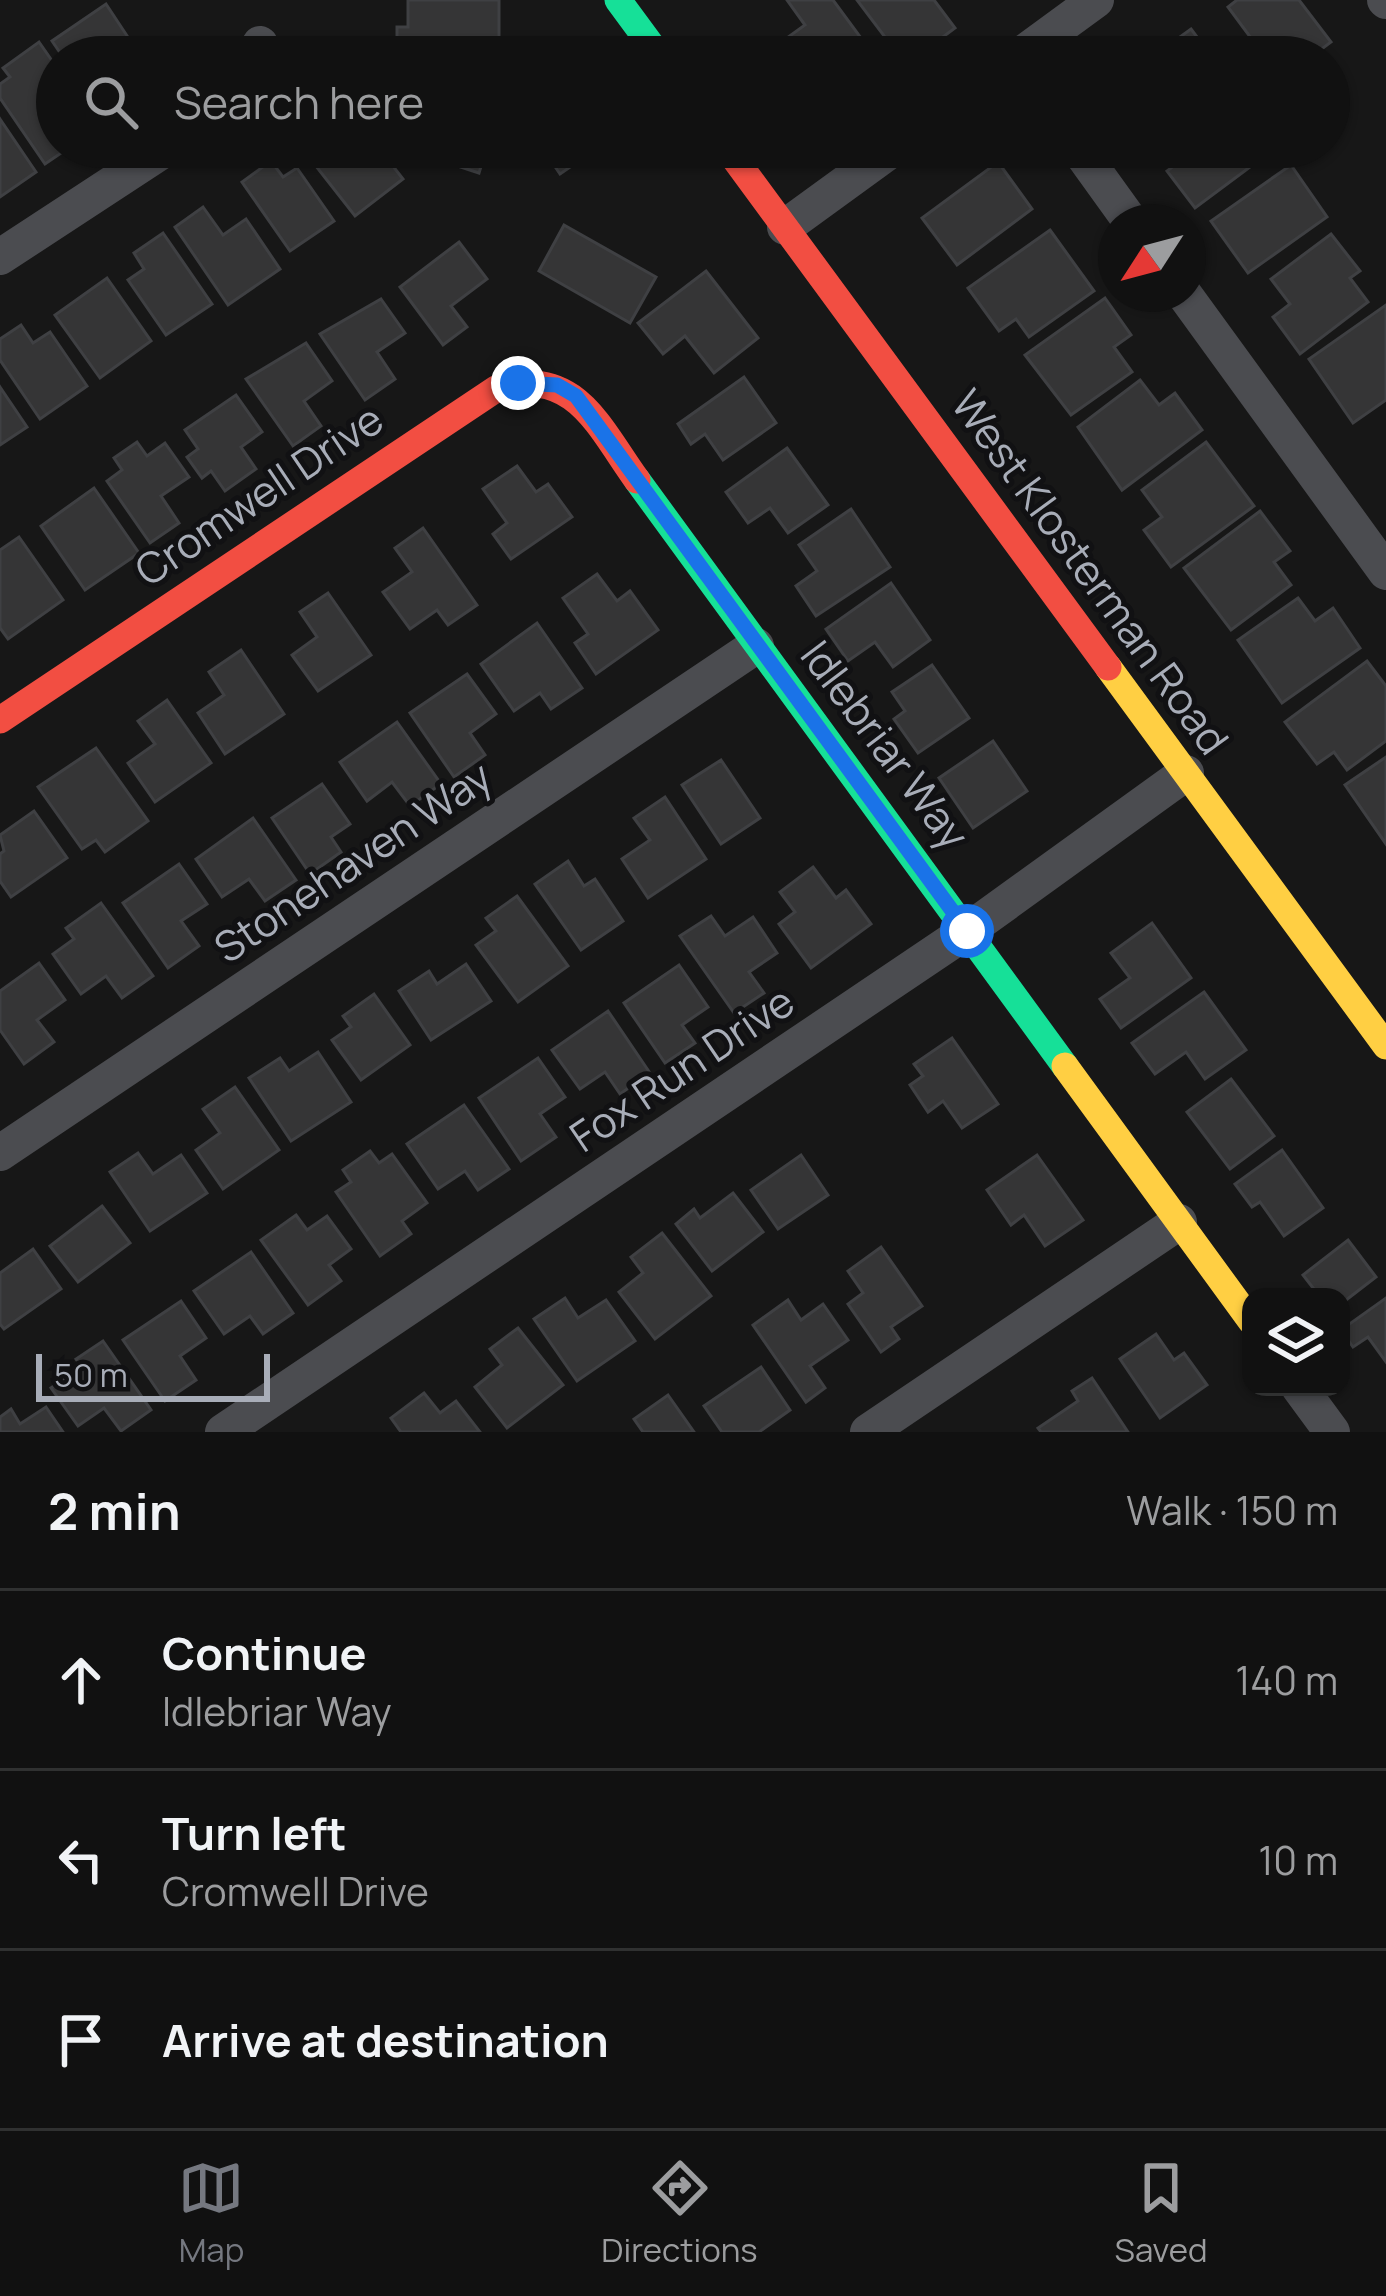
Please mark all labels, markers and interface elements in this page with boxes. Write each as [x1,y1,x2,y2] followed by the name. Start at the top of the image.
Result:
[36,36,1350,168] search box
[78,69,144,135] icon: search
[174,71,424,133] text: Search here
[1098,204,1206,312] north arrow
[491,356,545,410] route end
[939,377,1243,765] street label: West Klosterman Road
[123,390,394,599] street label: Cromwell Drive
[788,628,983,861] street label: Idlebriar Way
[202,747,503,975] street label: Stonehaven Way
[940,904,994,958] route start
[558,972,805,1164] street label: Fox Run Drive
[1242,1288,1350,1396] map controls
[1242,1288,1350,1396] button: layers
[36,1348,270,1401] scale bar
[54,1352,128,1397] text: 50 m
[48,1476,181,1545] text: 2 min
[1126,1483,1338,1537] text: Walk · 150 m
[162,1622,367,1684] text: Continue
[48,1647,114,1713] icon: ahead
[1235,1653,1338,1707] text: 140 m
[162,1684,392,1738] text: Idlebriar Way
[162,1802,347,1864] text: Turn left
[48,1827,114,1893] icon: left
[1258,1833,1338,1887] text: 10 m
[162,1864,429,1918] text: Cromwell Drive
[48,2007,114,2073] icon: arrive
[162,2009,609,2071] text: Arrive at destination
[178,2155,244,2272] tab: Map
[601,2155,758,2272] tab: Directions
[1115,2155,1208,2272] tab: Saved

